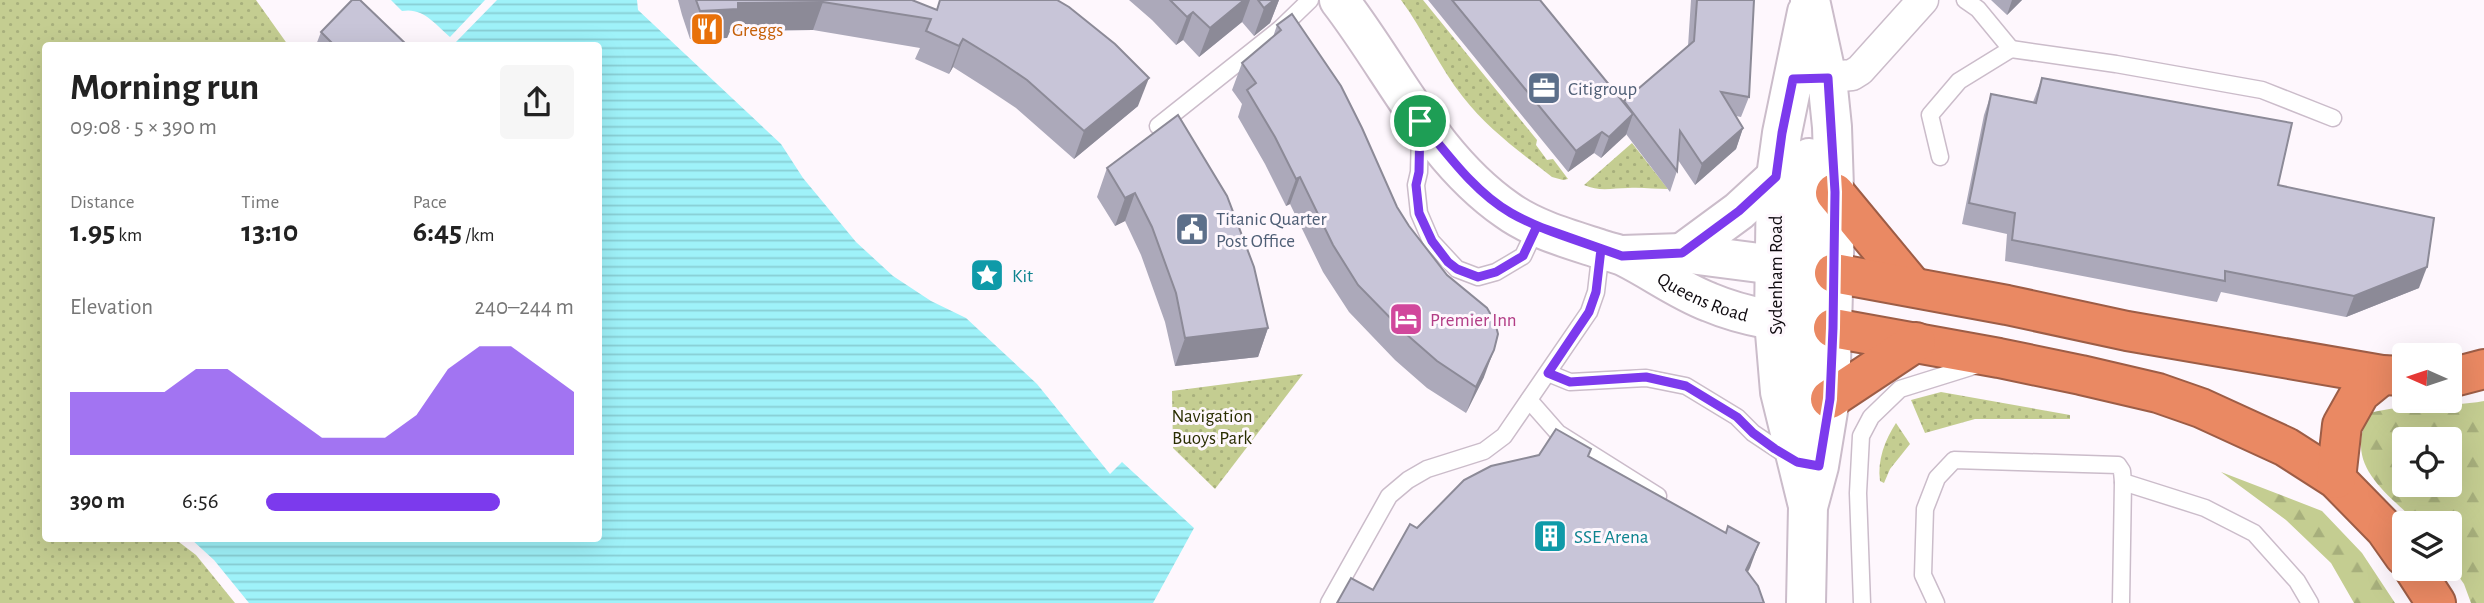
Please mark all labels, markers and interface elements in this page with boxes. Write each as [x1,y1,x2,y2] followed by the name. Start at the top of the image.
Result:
[688,10,726,48] restaurant icon: Greggs
[732,21,783,40] place label: Greggs
[500,65,574,139] button: share
[70,69,259,107] text: Morning run
[1525,69,1563,107] office icon: Citigroup
[1568,80,1637,99] place label: Citigroup
[1390,91,1450,151] pin
[1401,102,1439,140] icon: arrive
[70,116,217,139] text: 09:08 · 5 × 390 m
[70,193,134,212] text: Distance
[241,193,279,212] text: Time
[413,193,447,212] text: Pace
[1173,210,1211,248] public building icon: Titanic Quarter Post Office
[1216,210,1327,251] place label: Titanic Quarter Post Office
[1767,215,1786,335] street label: Sydenham Road
[70,217,115,247] text: 1.95
[241,217,298,247] text: 13:10
[413,217,462,247] text: 6:45
[115,226,142,245] text: km
[462,226,495,245] text: /km
[968,256,1006,294] place icon: Kit
[1012,267,1033,286] place label: Kit
[1654,269,1750,326] street label: Queens Road
[70,296,153,319] text: Elevation
[475,296,574,319] text: 240–244 m
[1387,300,1425,338] hotel icon: Premier Inn
[1430,311,1517,330] place label: Premier Inn
[2392,343,2462,413] north arrow
[2392,343,2462,581] map controls
[1171,407,1253,448] park label: Navigation Buoys Park
[2392,427,2462,497] button: locate
[70,490,125,513] text: 390 m
[182,490,219,513] text: 6:56
[2392,511,2462,581] button: layers
[1531,517,1569,555] building icon: SSE Arena
[1574,528,1649,547] place label: SSE Arena

